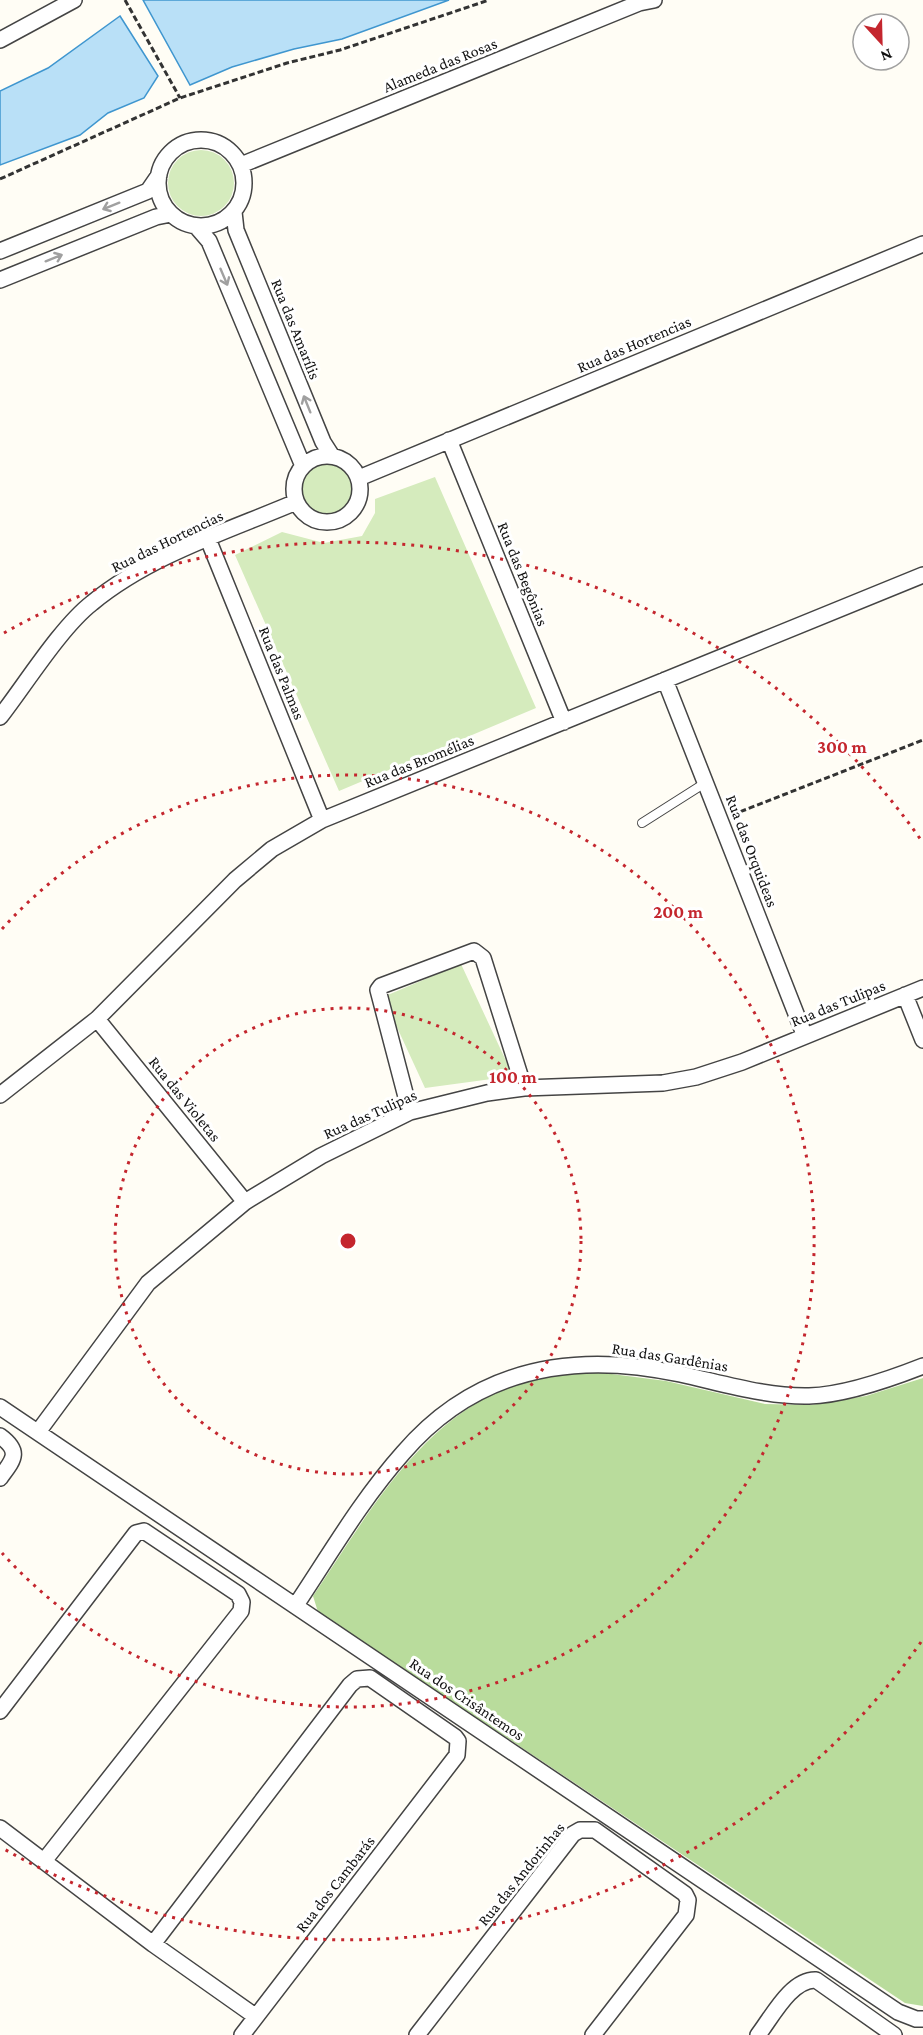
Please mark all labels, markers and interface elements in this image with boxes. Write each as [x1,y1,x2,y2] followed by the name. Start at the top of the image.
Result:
[851,12,911,72] north arrow
[381,34,499,96] street label: Alameda das Rosas
[878,46,895,65] text: N
[102,201,121,212] one-way arrow
[45,252,63,263] one-way arrow
[219,267,230,286] one-way arrow
[268,276,324,382] street label: Rua das Amarílis
[574,312,694,376] street label: Rua das Hortencias
[301,395,312,413] one-way arrow
[108,507,226,575] street label: Rua das Hortencias
[493,520,552,629] street label: Rua das Begônias
[256,624,308,722] street label: Rua das Palmas
[362,731,476,791] street label: Rua das Bromélias
[817,737,867,757] text: 300 m
[722,793,781,910] street label: Rua das Orquideas
[653,902,704,922] text: 200 m
[788,976,888,1031] street label: Rua das Tulipas
[146,1053,224,1145] street label: Rua das Violetas
[489,1067,537,1087] text: 100 m
[321,1086,420,1143] street label: Rua das Tulipas
[338,1231,358,1251] centre of rings
[611,1339,729,1375] street label: Rua das Gardênias
[407,1654,527,1744] street label: Rua dos Crisântemos
[474,1819,568,1929] street label: Rua das Andorinhas
[292,1832,378,1936] street label: Rua dos Cambarás

